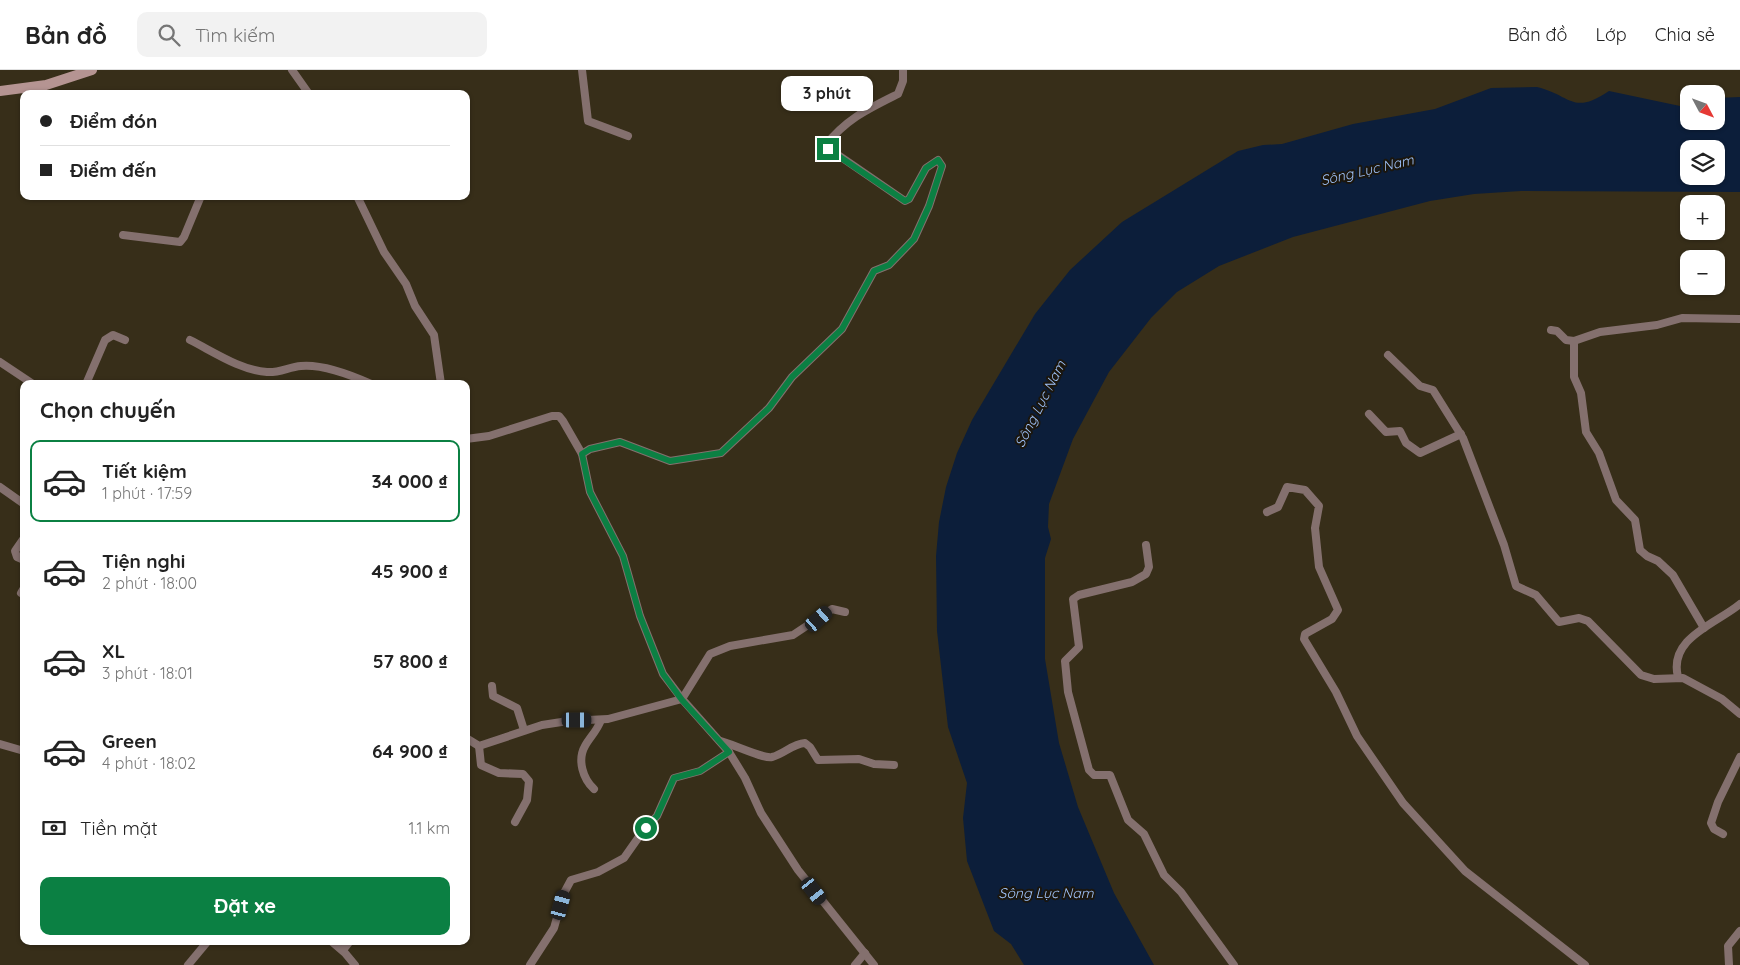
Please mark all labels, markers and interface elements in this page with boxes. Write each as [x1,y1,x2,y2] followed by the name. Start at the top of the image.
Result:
[137,12,487,57] search box
[25,20,107,50] text: Bản đồ
[155,21,183,49] icon: search
[195,23,275,47] text: Tìm kiếm
[1508,23,1567,46] text: Bản đồ
[1595,23,1627,46] text: Lớp
[1655,23,1715,46] text: Chia sẻ
[782,77,874,112] callout: 3 phút
[803,83,851,103] text: 3 phút
[1680,85,1725,130] north arrow
[1680,85,1725,295] map controls
[70,109,157,133] text: Điểm đón
[817,138,839,160] route end
[1680,140,1725,185] button: layers
[1319,151,1415,189] water label: Sông Lục Nam
[70,158,157,182] text: Điểm đến
[1680,195,1725,240] button: +
[1680,250,1725,295] button: −
[1010,357,1070,450] water label: Sông Lục Nam
[40,396,176,424] text: Chọn chuyến
[42,459,87,504] icon: car
[102,459,187,483] text: Tiết kiệm
[371,469,448,493] text: 34 000 ₫
[102,483,192,503] text: 1 phút · 17:59
[42,549,87,594] icon: car
[102,549,185,573] text: Tiện nghi
[372,559,448,583] text: 45 900 ₫
[102,573,197,593] text: 2 phút · 18:00
[802,603,835,635] car
[42,639,87,684] icon: car
[102,639,125,663] text: XL
[373,649,448,673] text: 57 800 ₫
[102,663,193,683] text: 3 phút · 18:01
[562,713,592,728] car
[42,729,87,774] icon: car
[102,729,157,753] text: Green
[372,739,448,763] text: 64 900 ₫
[102,753,196,773] text: 4 phút · 18:02
[40,814,68,842] icon: cash
[80,816,158,840] text: Tiền mặt
[635,817,657,839] route start
[408,818,450,838] text: 1.1 km
[798,875,829,907] car
[40,877,450,935] button: Đặt xe
[999,884,1094,902] water label: Sông Lục Nam
[549,889,572,921] car

